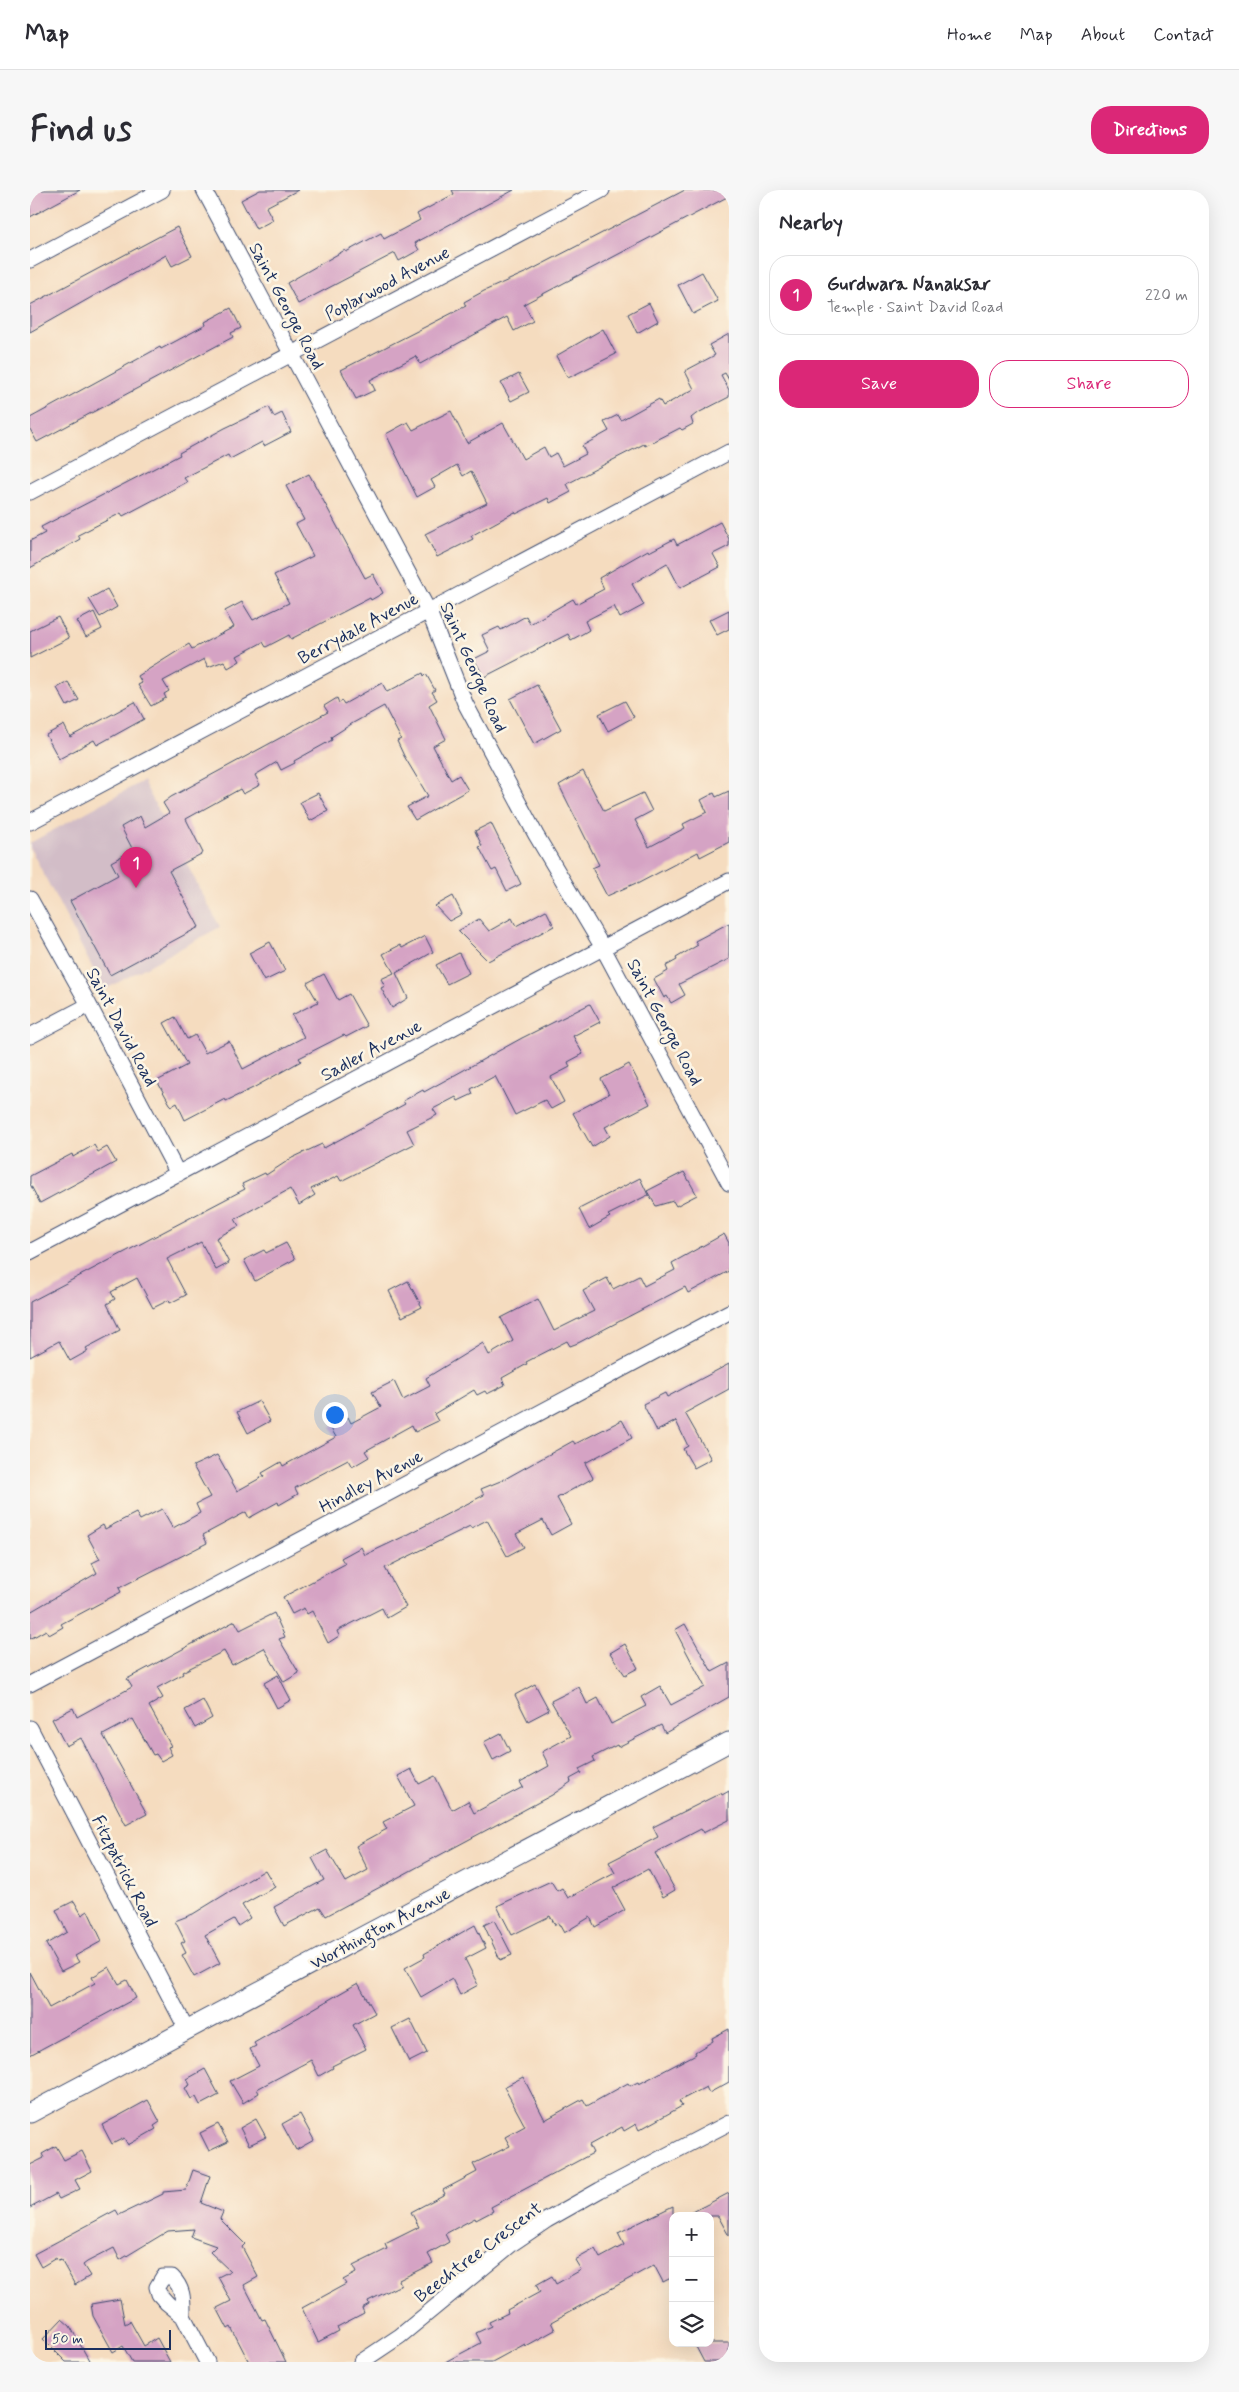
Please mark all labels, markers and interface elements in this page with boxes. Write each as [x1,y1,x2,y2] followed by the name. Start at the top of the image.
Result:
[25,19,69,50] text: Map
[947,23,992,47] text: Home
[1020,23,1053,47] text: Map
[1081,23,1125,47] text: About
[1153,23,1214,47] text: Contact
[1091,106,1209,154] button: Directions
[30,107,132,153] text: Find us
[779,209,843,237] text: Nearby
[242,239,330,375] street label: Saint George Road
[321,241,454,327] street label: Poplarwood Avenue
[827,272,991,297] text: Gurdwara Nanaksar
[792,285,800,306] text: 1
[1145,285,1188,306] text: 220 m
[827,297,1003,318] text: Temple · Saint David Road
[779,360,979,408] button: Save
[989,360,1189,408] button: Share
[294,587,423,671] street label: Berrydale Avenue
[433,598,513,737] street label: Saint George Road
[120,847,152,888] pin: 1
[620,955,708,1091] street label: Saint George Road
[80,964,163,1091] street label: Saint David Road
[317,1014,426,1088] street label: Sadler Avenue
[322,1402,348,1428] your location
[315,1444,428,1519] street label: Hindley Avenue
[86,1811,163,1932] street label: Fitzpatrick Road
[306,1882,456,1978] street label: Worthington Avenue
[410,2197,547,2309] street label: Beechtree Crescent
[669,2212,714,2347] map controls
[669,2212,714,2257] button: +
[669,2257,714,2302] button: −
[669,2302,714,2347] button: layers
[45,2327,171,2350] scale bar
[52,2330,83,2348] text: 50 m

